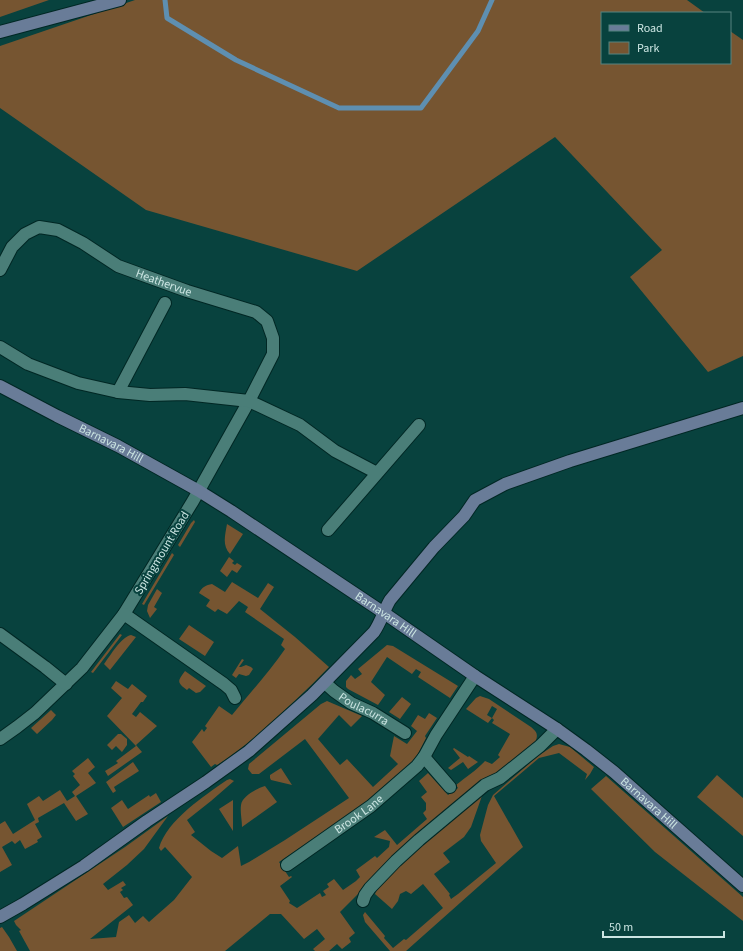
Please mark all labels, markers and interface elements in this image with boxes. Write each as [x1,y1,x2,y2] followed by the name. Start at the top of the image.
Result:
[601,12,731,64] legend
[637,20,663,37] text: Road
[637,40,659,57] text: Park
[133,265,194,300] street label: Heathervue
[76,420,147,467] street label: Barnavara Hill
[130,508,194,598] street label: Springmount Road
[352,588,420,641] street label: Barnavara Hill
[335,688,392,729] street label: Poulacurra
[617,773,681,833] street label: Barnavara Hill
[331,790,387,838] street label: Brook Lane
[603,913,724,939] scale bar
[609,919,633,936] text: 50 m

